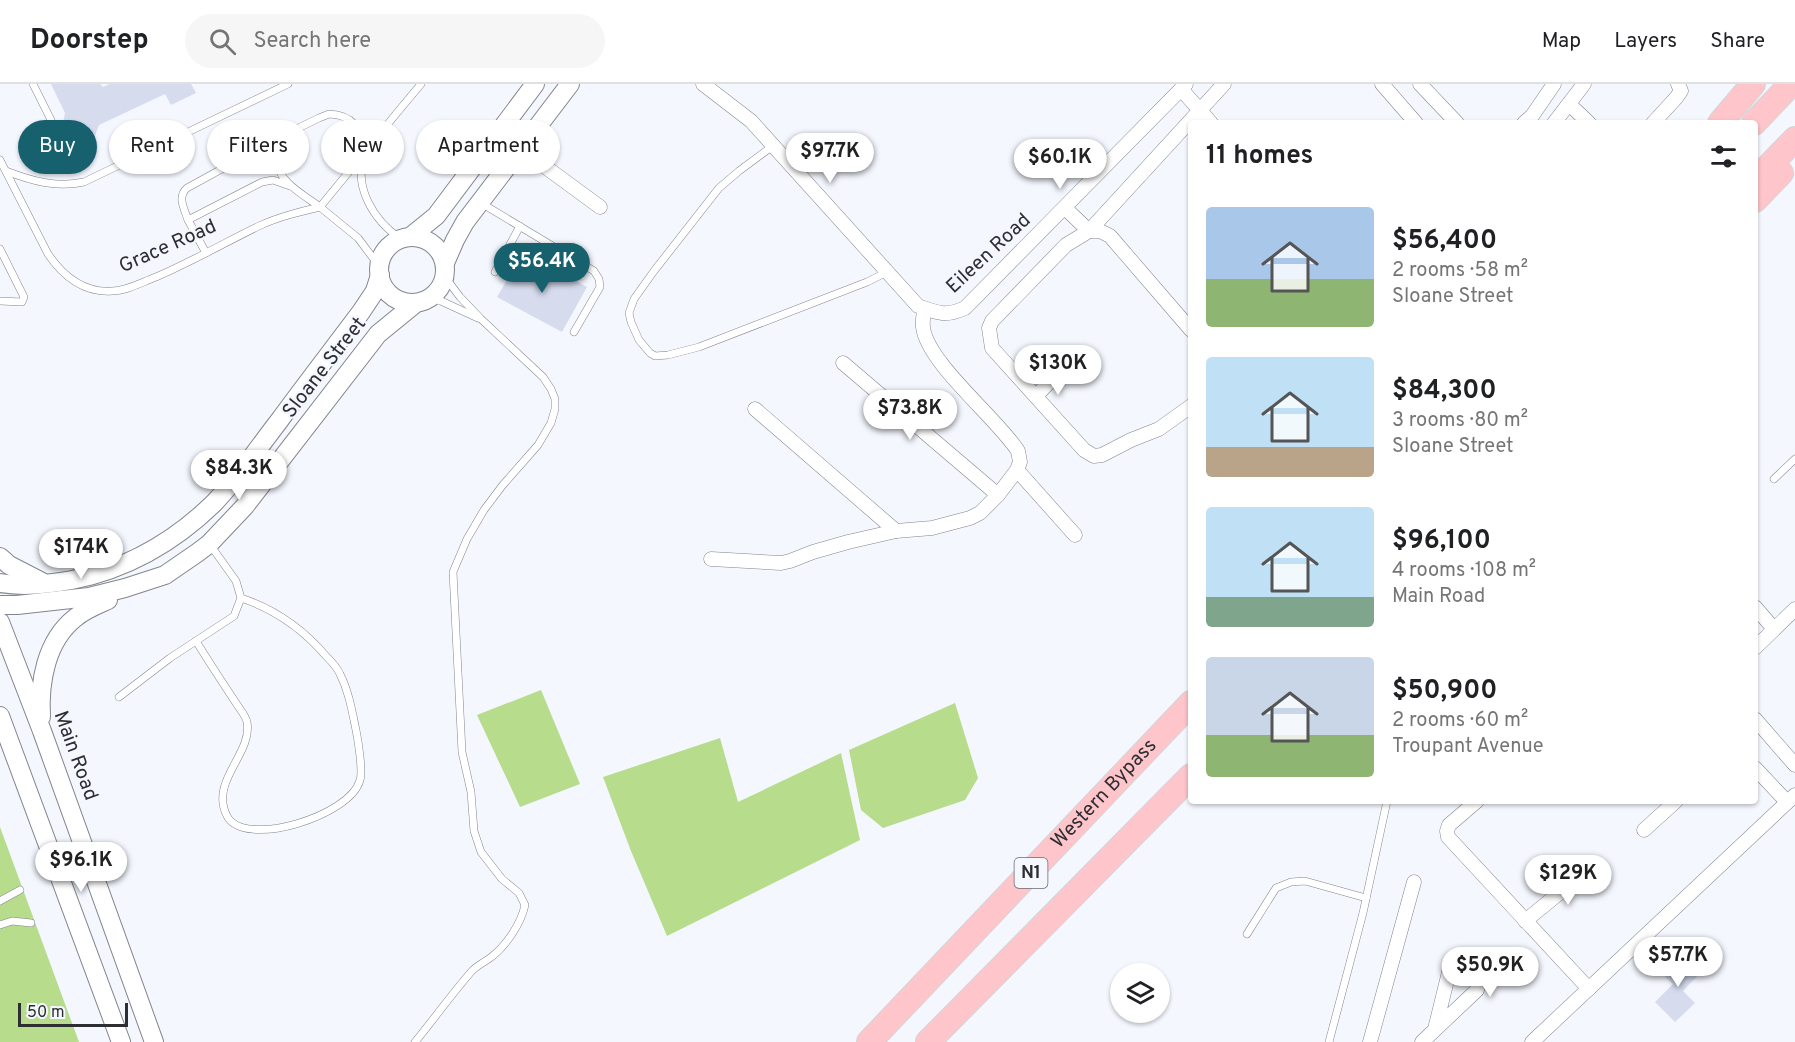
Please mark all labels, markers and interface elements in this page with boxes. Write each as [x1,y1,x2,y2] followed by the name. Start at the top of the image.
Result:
[185,14,605,68] search box
[30,23,149,59] text: Doorstep
[206,25,239,58] icon: search
[254,28,371,55] text: Search here
[1542,28,1581,55] text: Map
[1614,28,1677,55] text: Layers
[1710,28,1765,55] text: Share
[18,120,97,174] chip: Buy
[109,120,195,174] chip: Rent
[207,120,309,174] chip: Filters
[321,120,404,174] chip: New
[416,120,560,174] chip: Apartment
[781,133,879,184] pin: $97.7K
[800,139,860,165] text: $97.7K
[1011,139,1109,190] pin: $60.1K
[1206,140,1313,173] text: 11 homes
[1707,140,1740,173] icon: filters
[1028,145,1092,171] text: $60.1K
[941,208,1037,300] street label: Eileen Road
[115,214,221,280] street label: Grace Road
[1392,225,1497,258] text: $56,400
[1254,231,1326,303] icon: home
[493,243,591,294] pin: $56.4K
[508,249,576,275] text: $56.4K
[1392,258,1528,284] text: 2 rooms · 58 m²
[1392,284,1514,310] text: Sloane Street
[277,312,373,424] street label: Sloane Street
[1016,345,1100,396] pin: $130K
[1028,351,1088,377] text: $130K
[1392,375,1497,408] text: $84,300
[1254,381,1326,453] icon: home
[861,390,959,441] pin: $73.8K
[877,396,943,422] text: $73.8K
[1392,408,1528,434] text: 3 rooms · 80 m²
[1392,434,1514,460] text: Sloane Street
[190,450,288,501] pin: $84.3K
[205,456,273,482] text: $84.3K
[1392,525,1491,558] text: $96,100
[39,529,123,580] pin: $174K
[1254,531,1326,603] icon: home
[53,535,109,561] text: $174K
[1392,558,1536,584] text: 4 rooms · 108 m²
[1392,584,1485,610] text: Main Road
[1392,675,1497,708] text: $50,900
[1254,681,1326,753] icon: home
[47,708,103,804] street label: Main Road
[1392,708,1528,734] text: 2 rooms · 60 m²
[1046,733,1163,855] street label: Western Bypass
[1392,734,1543,760] text: Troupant Avenue
[32,842,130,893] pin: $96.1K
[49,848,113,874] text: $96.1K
[1526,855,1610,906] pin: $129K
[1014,858,1048,888] road number: N1
[1539,861,1597,887] text: $129K
[1629,937,1727,988] pin: $57.7K
[1648,943,1708,969] text: $57.7K
[1441,947,1539,998] pin: $50.9K
[1456,953,1524,979] text: $50.9K
[1110,963,1170,1023] map controls
[1110,963,1170,1023] button: layers
[18,1000,128,1028] scale bar
[27,1003,65,1023] text: 50 m

